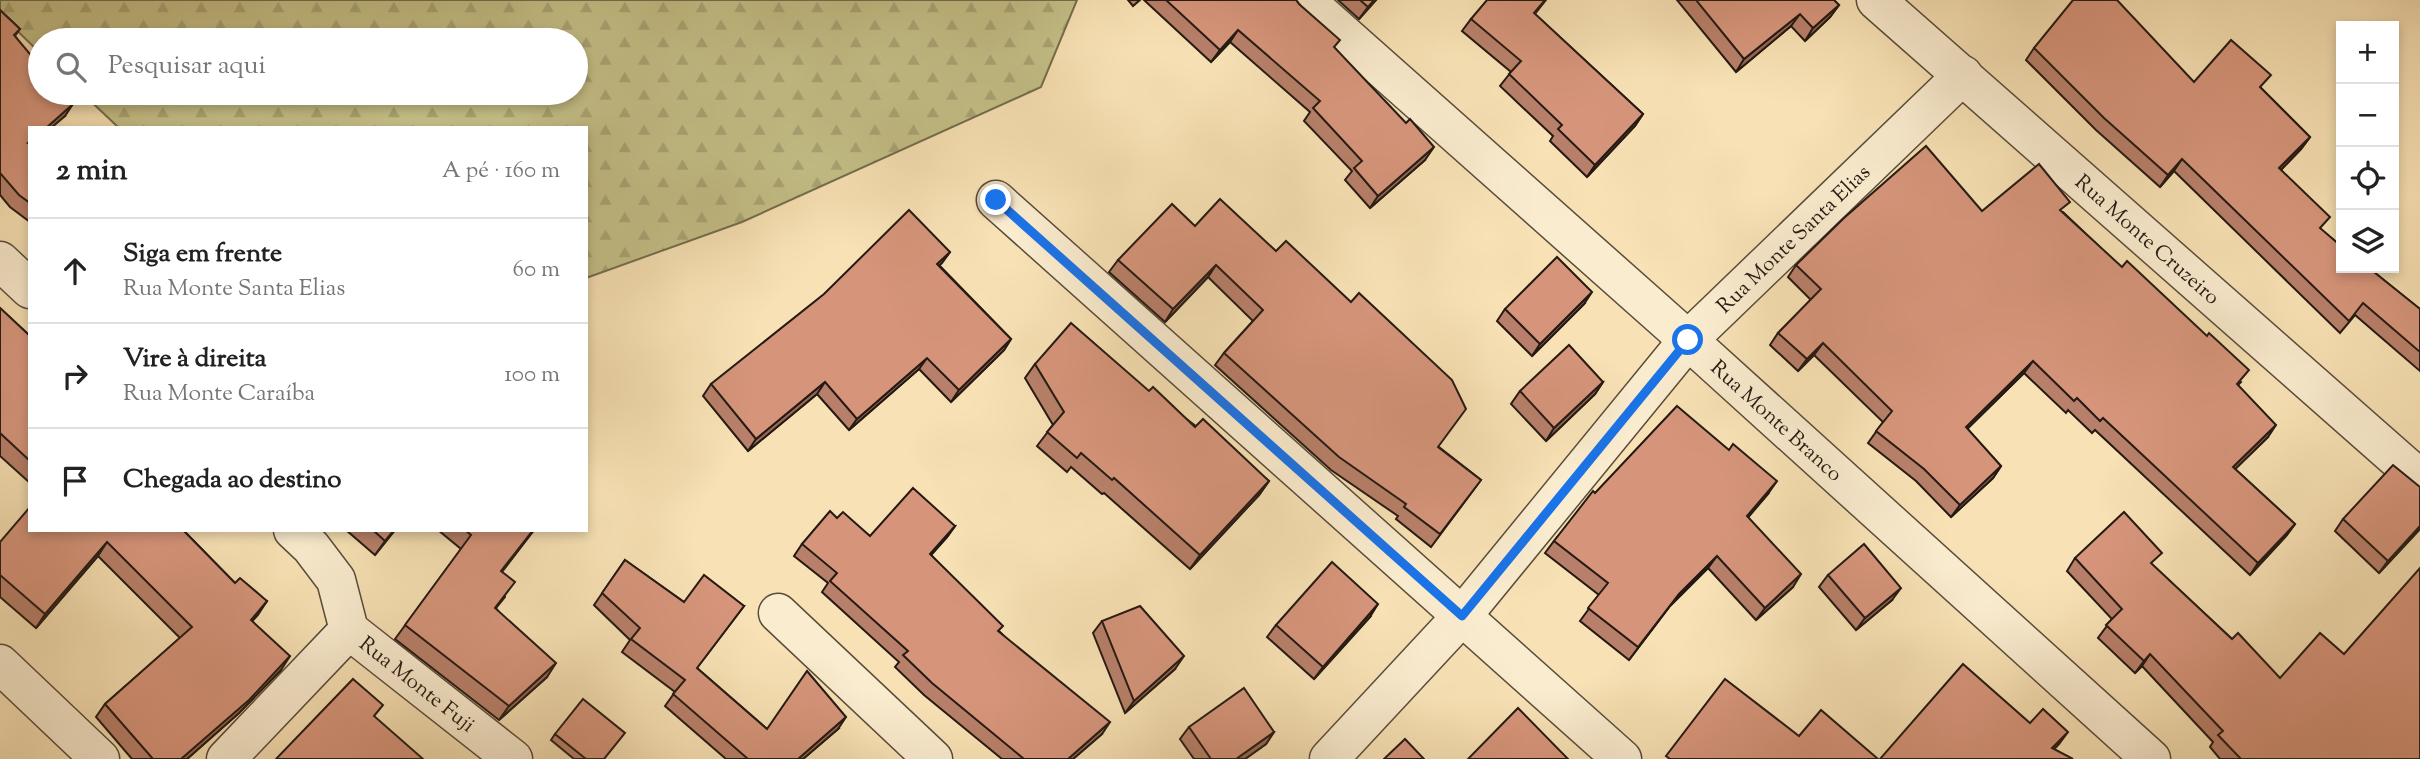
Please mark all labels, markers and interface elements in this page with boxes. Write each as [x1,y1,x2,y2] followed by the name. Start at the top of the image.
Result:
[2336,21,2399,273] map controls
[2336,21,2399,84] button: +
[28,28,588,105] search box
[52,48,90,86] icon: search
[108,48,266,85] text: Pesquisar aqui
[2336,84,2399,147] button: −
[2336,147,2399,210] button: locate
[56,150,128,193] text: 2 min
[442,155,560,188] text: A pé · 160 m
[1711,159,1878,321] street label: Rua Monte Santa Elias
[2067,168,2226,313] street label: Rua Monte Cruzeiro
[980,184,1011,215] route end
[2336,210,2399,273] button: layers
[123,236,282,273] text: Siga em frente
[56,252,94,290] icon: ahead
[512,254,560,287] text: 60 m
[123,273,345,306] text: Rua Monte Santa Elias
[1672,324,1703,355] route start
[123,341,267,378] text: Vire à direita
[1703,354,1848,490] street label: Rua Monte Branco
[56,357,94,395] icon: right
[504,359,560,392] text: 100 m
[123,378,315,411] text: Rua Monte Caraíba
[56,462,94,500] icon: arrive
[123,462,341,499] text: Chegada ao destino
[352,630,481,741] street label: Rua Monte Fuji

